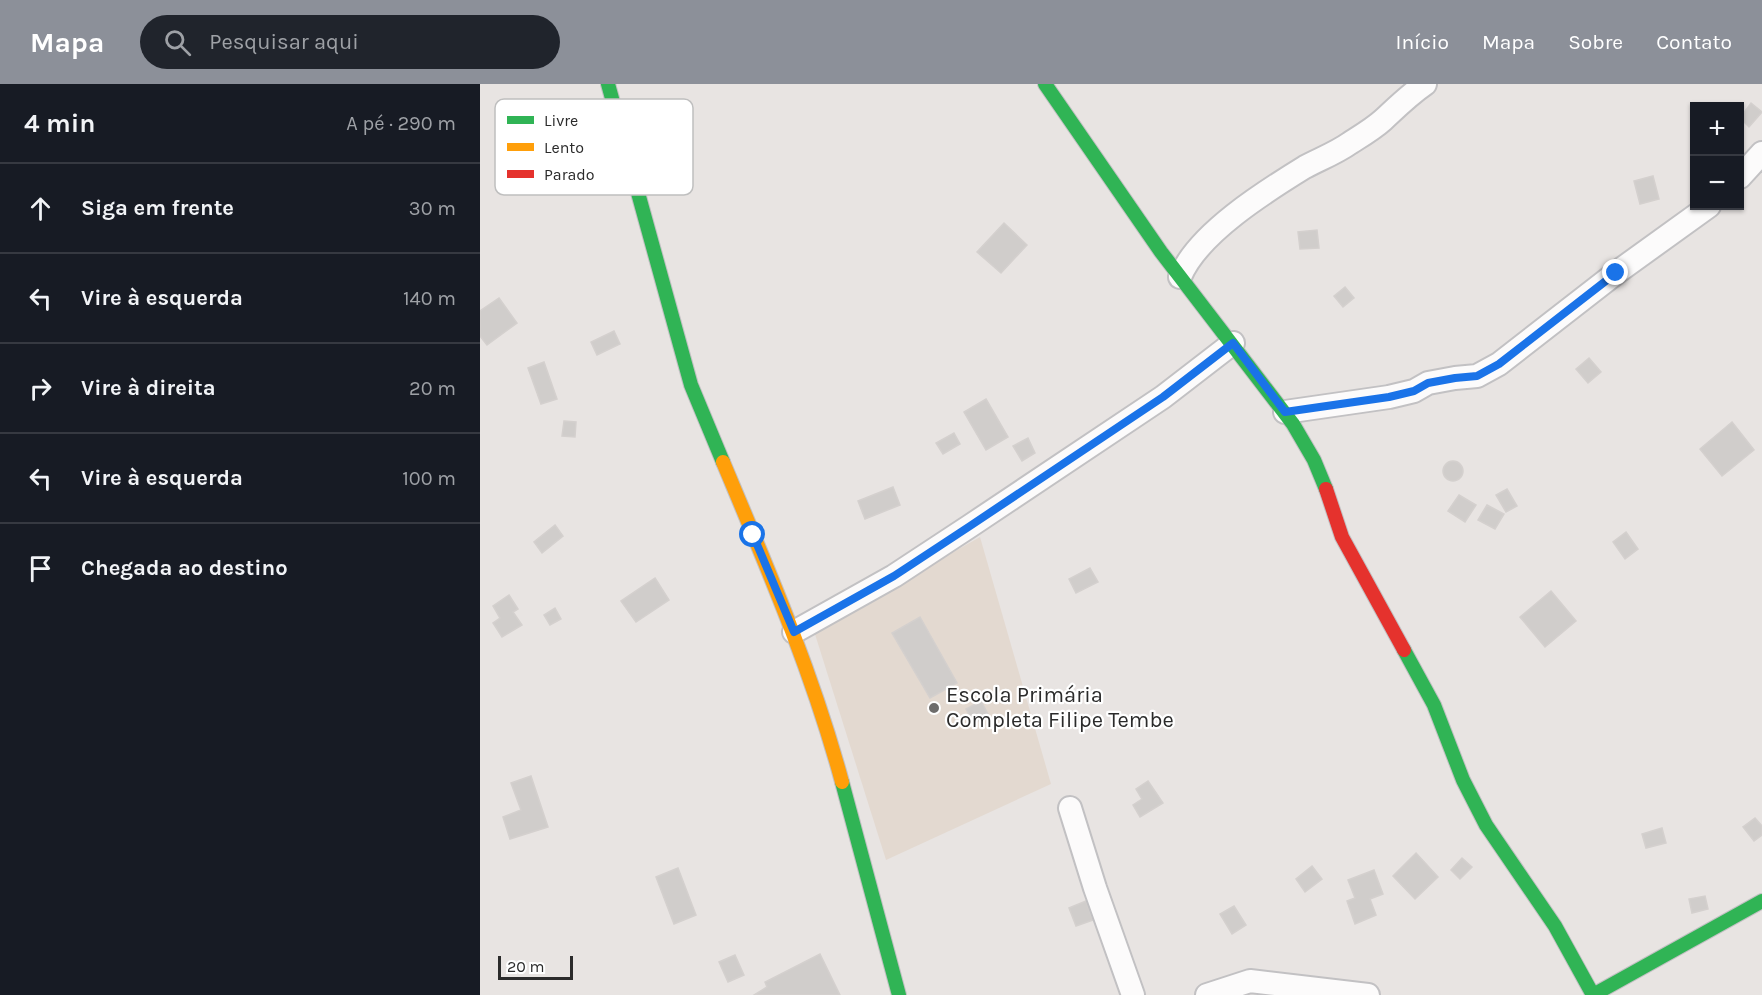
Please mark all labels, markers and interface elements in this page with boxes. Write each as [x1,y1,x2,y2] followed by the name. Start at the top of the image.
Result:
[140,15,560,69] search box
[30,26,104,59] text: Mapa
[161,26,194,59] icon: search
[209,29,359,55] text: Pesquisar aqui
[1396,30,1449,54] text: Início
[1482,30,1535,54] text: Mapa
[1568,30,1623,54] text: Sobre
[1656,30,1732,54] text: Contato
[495,99,693,195] legend
[1690,102,1744,210] map controls
[1690,102,1744,156] button: +
[24,108,95,139] text: 4 min
[544,111,578,130] text: Livre
[346,112,456,135] text: A pé · 290 m
[544,138,584,157] text: Lento
[1690,156,1744,210] button: −
[544,165,594,184] text: Parado
[24,192,57,225] icon: ahead
[81,195,234,221] text: Siga em frente
[409,197,456,220] text: 30 m
[1602,259,1628,285] route end
[24,282,57,315] icon: left
[81,285,243,311] text: Vire à esquerda
[403,287,456,310] text: 140 m
[24,372,57,405] icon: right
[81,375,216,401] text: Vire à direita
[409,377,456,400] text: 20 m
[24,462,57,495] icon: left
[81,465,243,491] text: Vire à esquerda
[402,467,456,490] text: 100 m
[739,521,765,547] route start
[24,552,57,585] icon: arrive
[81,555,288,581] text: Chegada ao destino
[946,682,1174,733] place label: Escola Primária Completa Filipe Tembe
[927,701,941,715] marker: Escola Primária Completa Filipe Tembe
[498,953,573,980] scale bar
[507,957,545,976] text: 20 m

